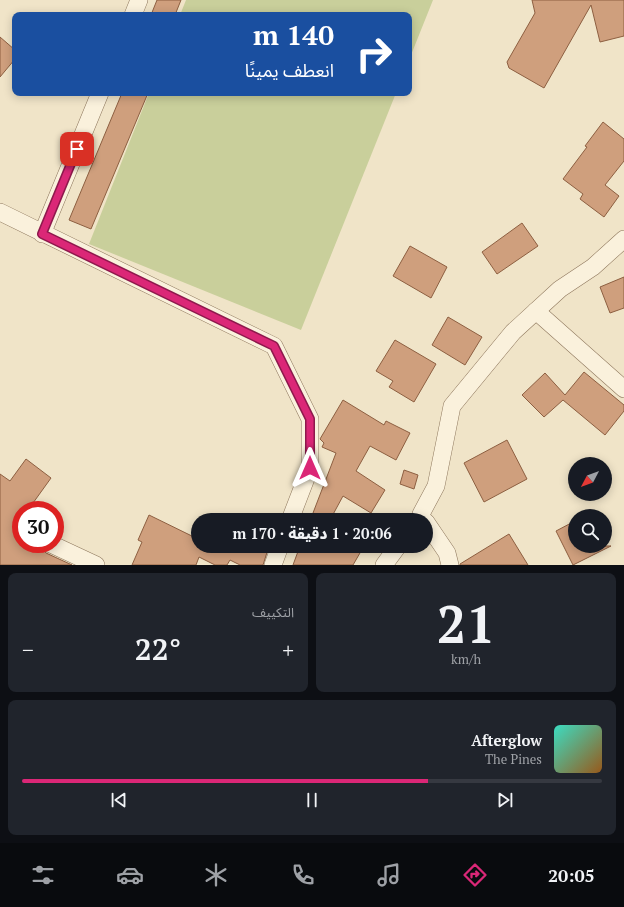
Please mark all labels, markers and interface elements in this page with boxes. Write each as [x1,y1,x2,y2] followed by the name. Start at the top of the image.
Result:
[253,16,334,53] text: 140 m
[348,28,400,80] icon: right
[245,58,334,82] text: انعطف يمينًا
[60,132,94,166] pin
[66,138,88,160] icon: arrive
[289,447,331,489] position arrow
[568,457,612,501] north arrow
[568,457,612,553] map controls
[12,501,64,553] speed limit sign: 30
[568,509,612,553] button: search
[232,523,392,543] text: 20:06 · 1 دقيقة · 170 m
[437,589,495,658] text: 21
[252,603,294,621] text: التكييف
[135,629,181,669] text: 22°
[22,635,34,664] text: −
[282,635,294,664] text: +
[451,650,481,668] text: km/h
[471,730,542,750] text: Afterglow
[485,750,542,768] text: The Pines
[108,789,130,811] icon: previous
[301,789,323,811] icon: pause
[494,789,516,811] icon: next
[29,861,57,889] icon: filters
[116,861,144,889] icon: car
[202,861,230,889] icon: climate
[289,861,317,889] icon: phone
[375,861,403,889] icon: music
[461,861,489,889] icon: directions
[548,863,595,887] text: 20:05

